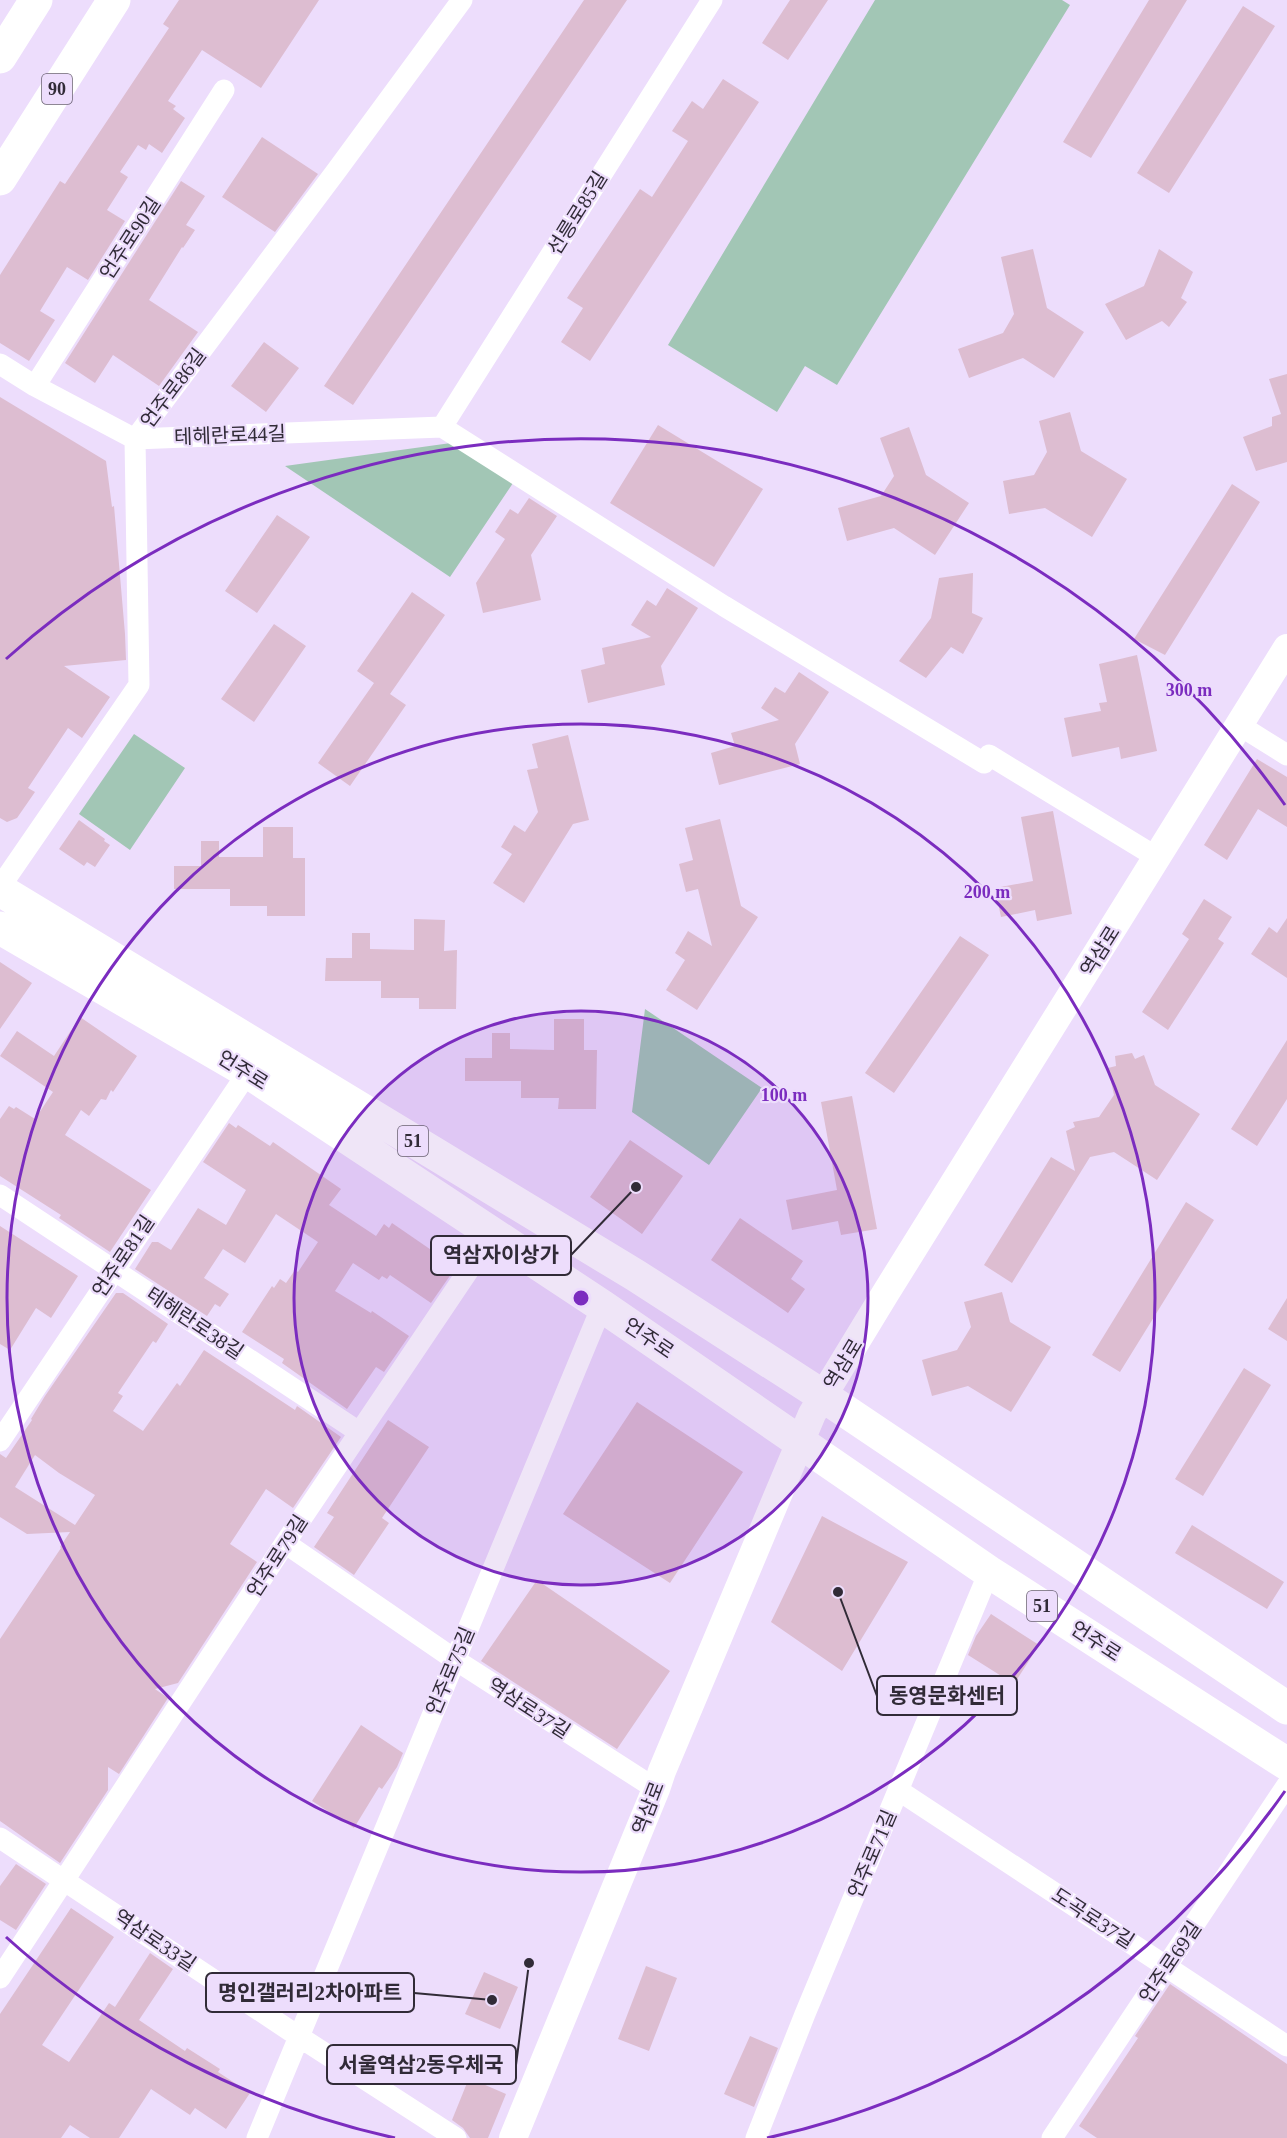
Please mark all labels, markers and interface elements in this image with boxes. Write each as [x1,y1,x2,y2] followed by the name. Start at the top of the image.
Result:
[42,74,72,104] road number: 90
[543,167,611,259] street label: 선릉로85길
[95,193,165,283] street label: 언주로90길
[136,344,210,432] street label: 언주로86길
[174,422,286,448] street label: 테헤란로44길
[1166,680,1212,700] text: 300 m
[964,882,1010,902] text: 200 m
[1076,922,1124,980] street label: 역삼로
[214,1046,272,1094] street label: 언주로
[761,1085,807,1105] text: 100 m
[398,1126,428,1156] road number: 51
[88,1211,158,1301] street label: 언주로81길
[431,1236,571,1275] callout: 역삼자이상가
[443,1243,559,1267] text: 역삼자이상가
[142,1283,248,1363] street label: 테헤란로38길
[571,1288,591,1308] centre of rings
[620,1313,678,1363] street label: 언주로
[819,1335,867,1393] street label: 역삼로
[242,1511,312,1601] street label: 언주로79길
[1027,1591,1057,1621] road number: 51
[1067,1617,1125,1665] street label: 언주로
[422,1624,478,1718] street label: 언주로75길
[484,1673,574,1743] street label: 역삼로37길
[877,1676,1017,1715] callout: 동영문화센터
[889,1684,1005,1708] text: 동영문화센터
[628,1778,668,1838] street label: 역삼로
[844,1807,900,1901] street label: 언주로71길
[1048,1883,1138,1953] street label: 도곡로37길
[110,1905,200,1975] street label: 역삼로33길
[1135,1917,1205,2007] street label: 언주로69길
[206,1973,414,2012] callout: 명인갤러리2차아파트
[218,1981,402,2005] text: 명인갤러리2차아파트
[327,2045,516,2084] callout: 서울역삼2동우체국
[338,2053,504,2077] text: 서울역삼2동우체국

